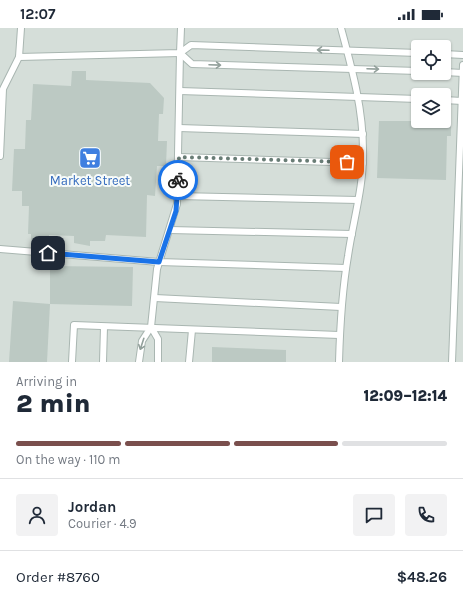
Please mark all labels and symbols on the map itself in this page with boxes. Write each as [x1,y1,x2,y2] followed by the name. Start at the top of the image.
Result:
[317,47,330,54] one-way arrow
[208,61,221,69] one-way arrow
[366,66,379,73] one-way arrow
[77,145,103,171] supermarket icon: Market Street
[330,145,364,179] pin
[158,160,198,200] courier
[50,173,130,188] place label: Market Street
[31,236,65,270] pin
[138,337,146,349] one-way arrow

